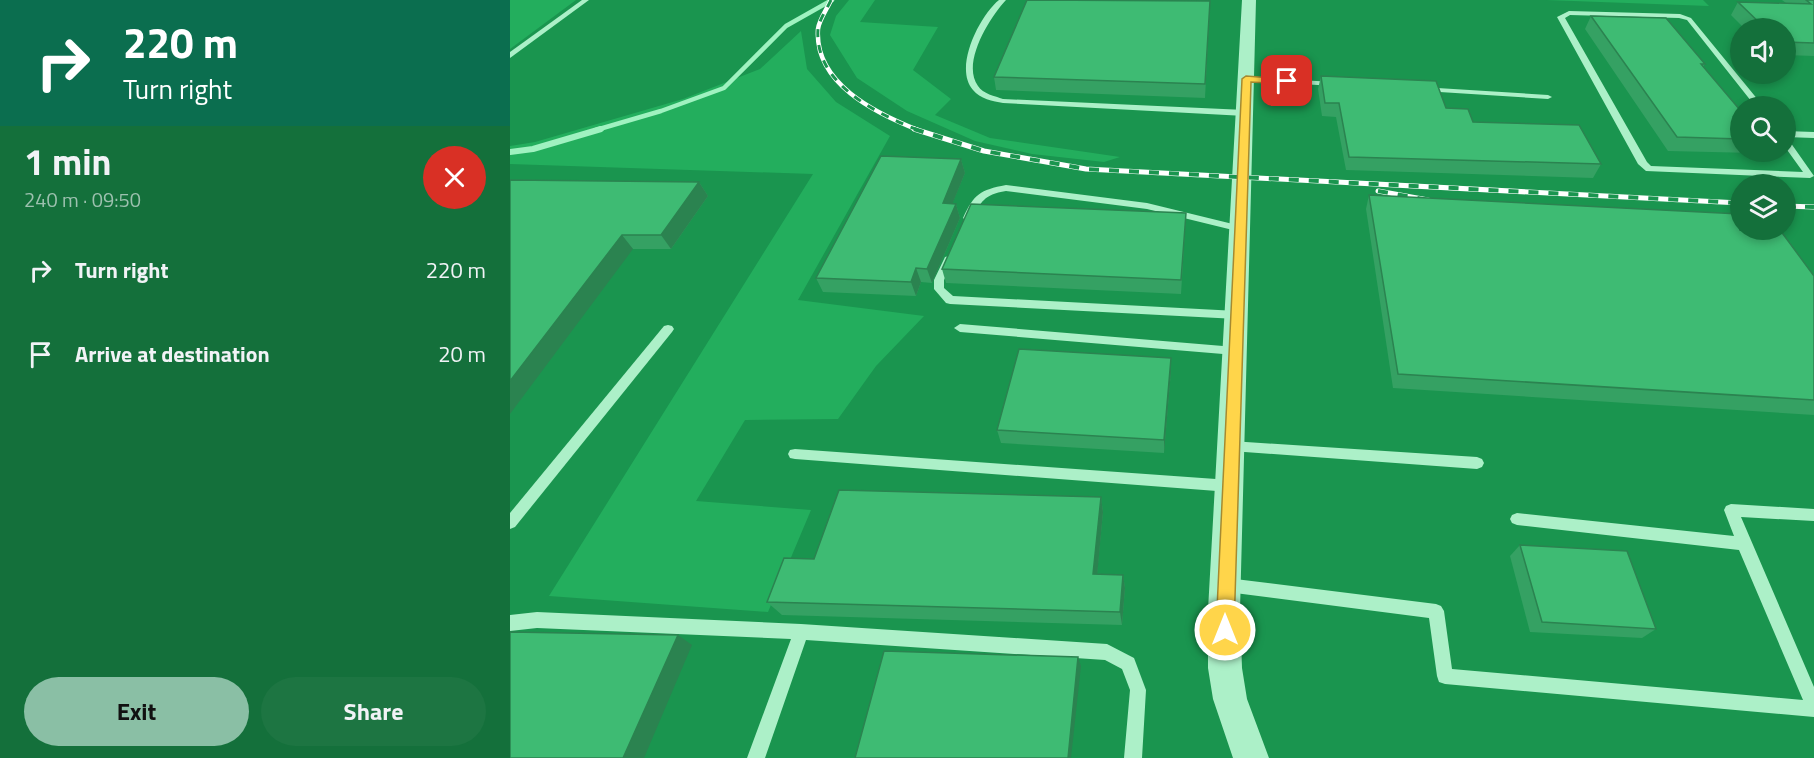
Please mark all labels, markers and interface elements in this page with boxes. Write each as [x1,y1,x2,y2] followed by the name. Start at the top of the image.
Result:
[123,10,238,74] text: 220 m
[1730,18,1796,240] map controls
[1730,18,1796,84] button: sound
[24,24,102,102] icon: right
[1261,55,1312,106] pin
[1270,64,1303,97] icon: arrive
[123,68,232,109] text: Turn right
[1730,96,1796,162] button: search
[24,134,111,189] text: 1 min
[423,146,486,209] button: close
[1730,174,1796,240] button: layers
[24,184,141,215] text: 240 m · 09:50
[75,253,169,287] text: Turn right
[426,253,486,287] text: 220 m
[24,254,57,287] icon: right
[75,337,270,371] text: Arrive at destination
[438,337,486,371] text: 20 m
[24,338,57,371] icon: arrive
[1193,598,1257,662] position arrow
[24,677,249,746] button: Exit
[261,677,486,746] button: Share

